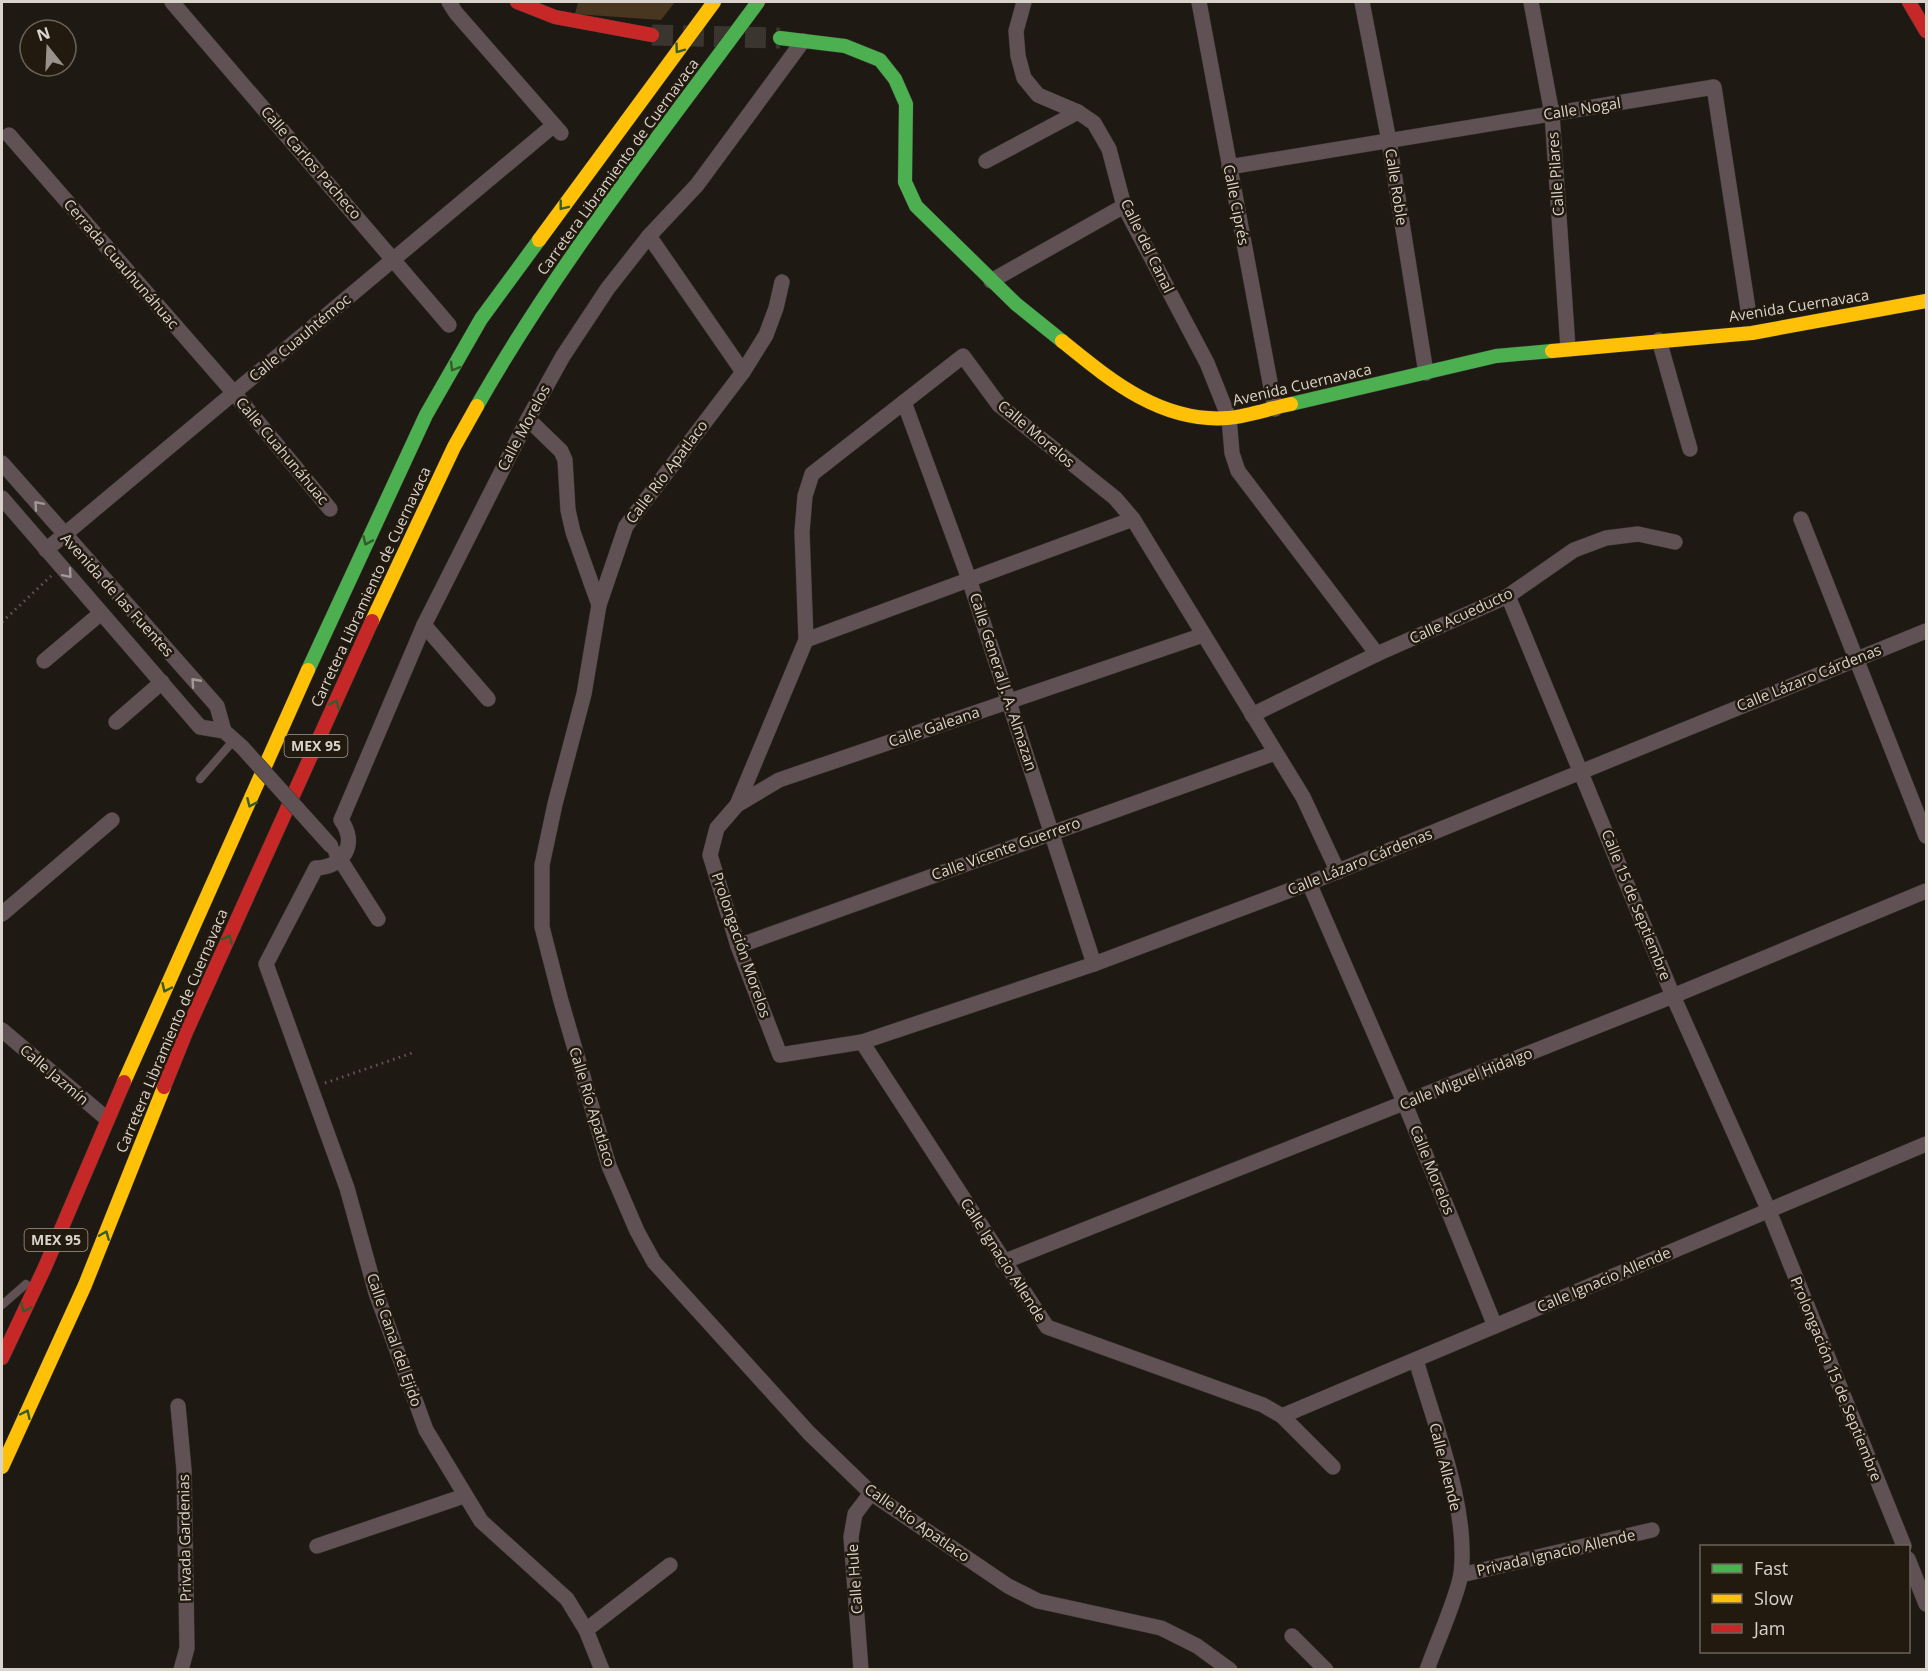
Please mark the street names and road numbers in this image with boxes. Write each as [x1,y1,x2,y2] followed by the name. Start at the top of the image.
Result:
[532,54,703,279] street label: Carretera Libramiento de Cuernavaca
[1542,92,1622,124] street label: Calle Nogal
[257,102,366,223] street label: Calle Carlos Pacheco
[1542,131,1568,217] street label: Calle Pilares
[1381,147,1413,227] street label: Calle Roble
[1219,163,1255,247] street label: Calle Ciprés
[60,194,184,333] street label: Cerrada Cuauhunáhuac
[1117,195,1179,296] street label: Calle del Canal
[1727,284,1870,326] street label: Avenida Cuernavaca
[244,289,354,386] street label: Calle Cuauhtémoc
[1230,358,1373,410] street label: Avenida Cuernavaca
[492,381,554,474] street label: Calle Morelos
[232,392,334,508] street label: Calle Cuahunáhuac
[994,395,1079,471] street label: Calle Morelos
[621,416,712,527] street label: Calle Río Apatlaco
[305,463,435,710] street label: Carretera Libramiento de Cuernavaca
[57,528,179,660] street label: Avenida de las Fuentes
[1406,582,1516,648] street label: Calle Acueducto
[966,590,1042,773] street label: Calle General J. A. Almazan
[1733,639,1884,715] street label: Calle Lázaro Cárdenas
[886,701,982,751] street label: Calle Galeana
[284,735,348,757] road number: MEX 95
[928,812,1083,884] street label: Calle Vicente Guerrero
[1284,823,1435,899] street label: Calle Lázaro Cárdenas
[1597,826,1676,983] street label: Calle 15 de Septiembre
[708,869,776,1020] street label: Prolongación Morelos
[110,906,232,1156] street label: Carretera Libramiento de Cuernavaca
[16,1040,93,1109] street label: Calle Jazmín
[1396,1042,1535,1114] street label: Calle Miguel Hidalgo
[565,1044,621,1169] street label: Calle Río Apatlaco
[1406,1122,1460,1217] street label: Calle Morelos
[956,1194,1051,1325] street label: Calle Ignacio Allende
[25,1229,88,1251] road number: MEX 95
[1534,1242,1674,1316] street label: Calle Ignacio Allende
[363,1270,427,1409] street label: Calle Canal del Ejido
[1787,1273,1887,1484] street label: Prolongación 15 de Septiembre
[1425,1421,1467,1513] street label: Calle Allende
[173,1474,195,1602] street label: Privada Gardenias
[861,1478,974,1566] street label: Calle Río Apatlaco
[1474,1524,1637,1580] street label: Privada Ignacio Allende
[842,1543,866,1615] street label: Calle Hule

